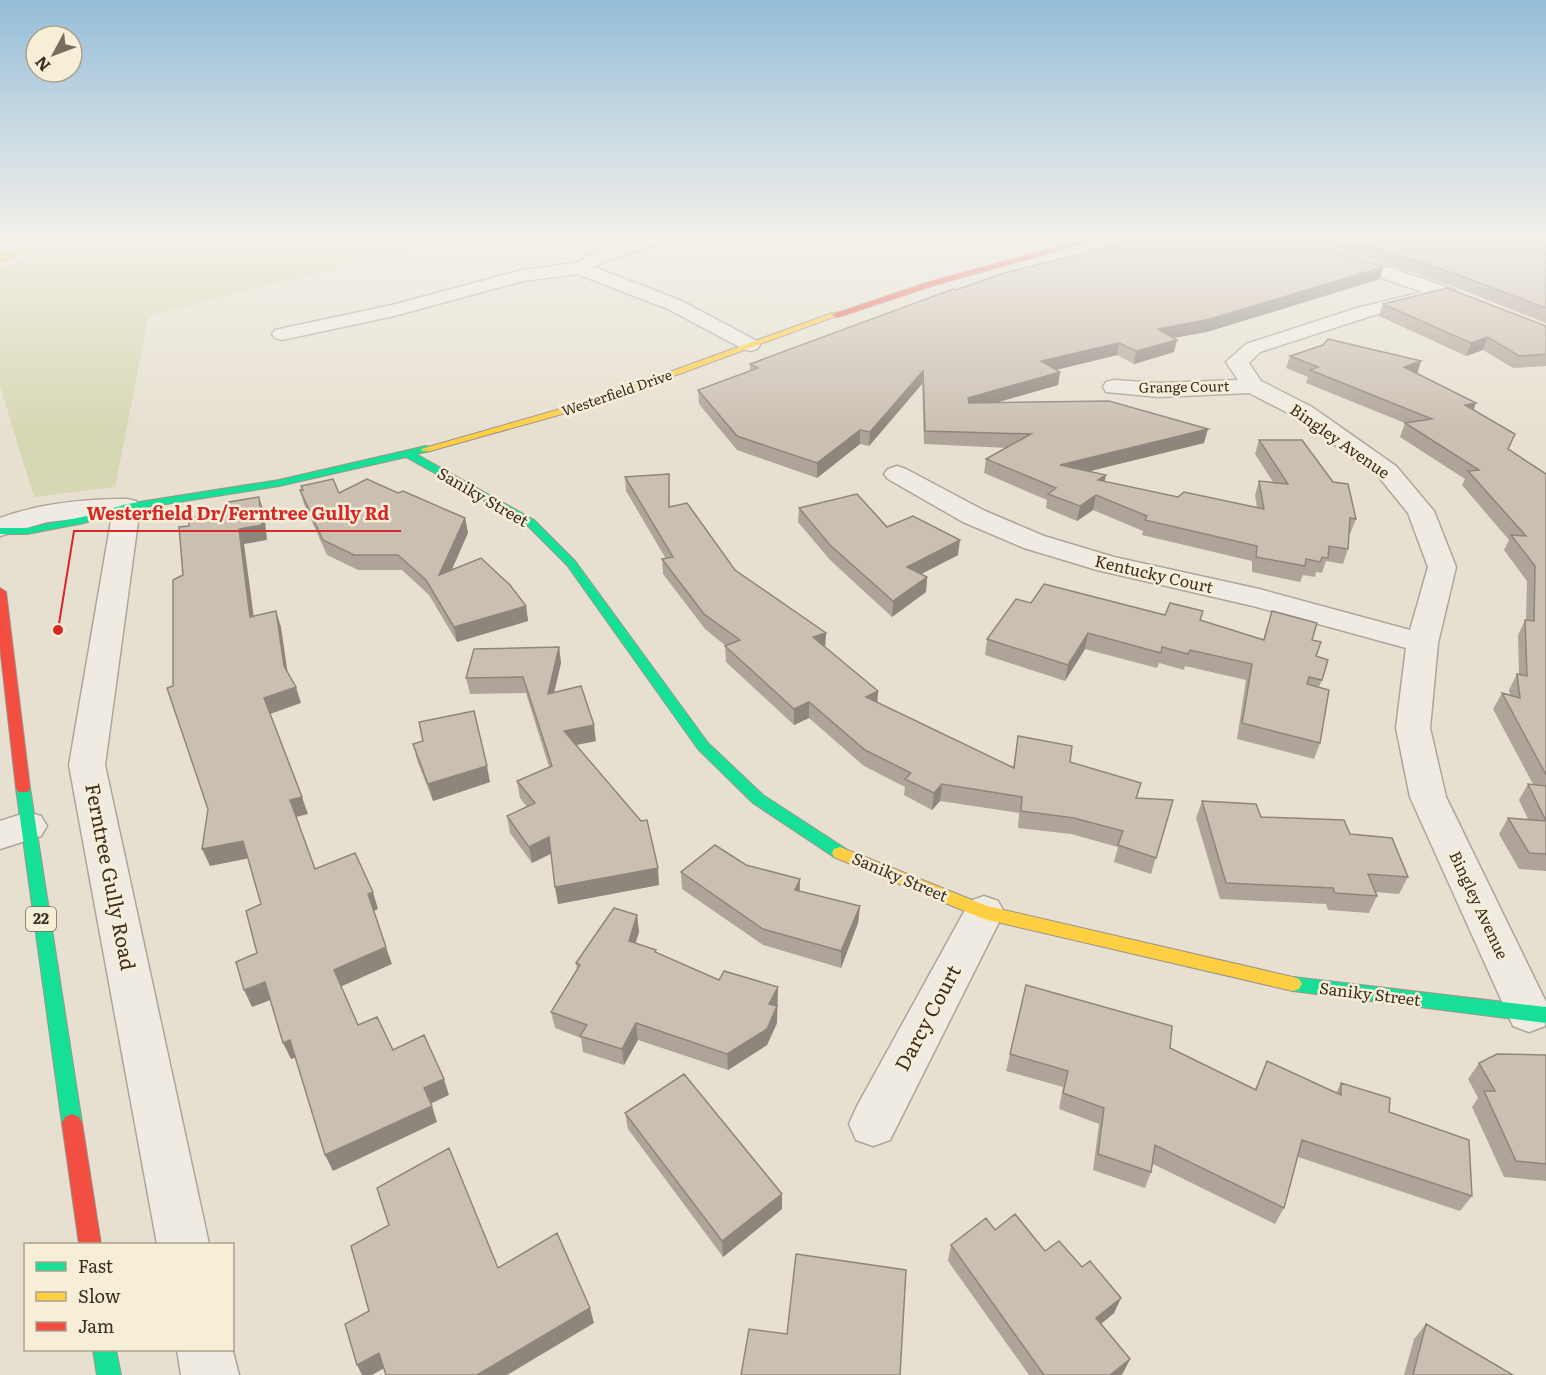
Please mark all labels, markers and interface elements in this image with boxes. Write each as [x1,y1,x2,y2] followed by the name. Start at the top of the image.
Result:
[24,24,84,84] north arrow
[28,52,55,77] text: N
[559,364,674,420] street label: Westerfield Drive
[1139,375,1230,397] street label: Grange Court
[1286,397,1395,484] street label: Bingley Avenue
[433,460,534,532] street label: Saniky Street
[74,495,401,531] callout: Westerfield Dr/Ferntree Gully Rd
[87,499,390,526] text: Westerfield Dr/Ferntree Gully Rd
[1093,548,1216,598] street label: Kentucky Court
[79,781,145,973] street label: Ferntree Gully Road
[849,845,952,907] street label: Saniky Street
[1444,846,1516,963] street label: Bingley Avenue
[26,907,56,931] road number: 22
[886,959,967,1076] street label: Darcy Court
[1318,975,1423,1011] street label: Saniky Street
[24,1243,234,1351] legend
[78,1252,114,1279] text: Fast
[78,1282,121,1309] text: Slow
[78,1312,114,1339] text: Jam

